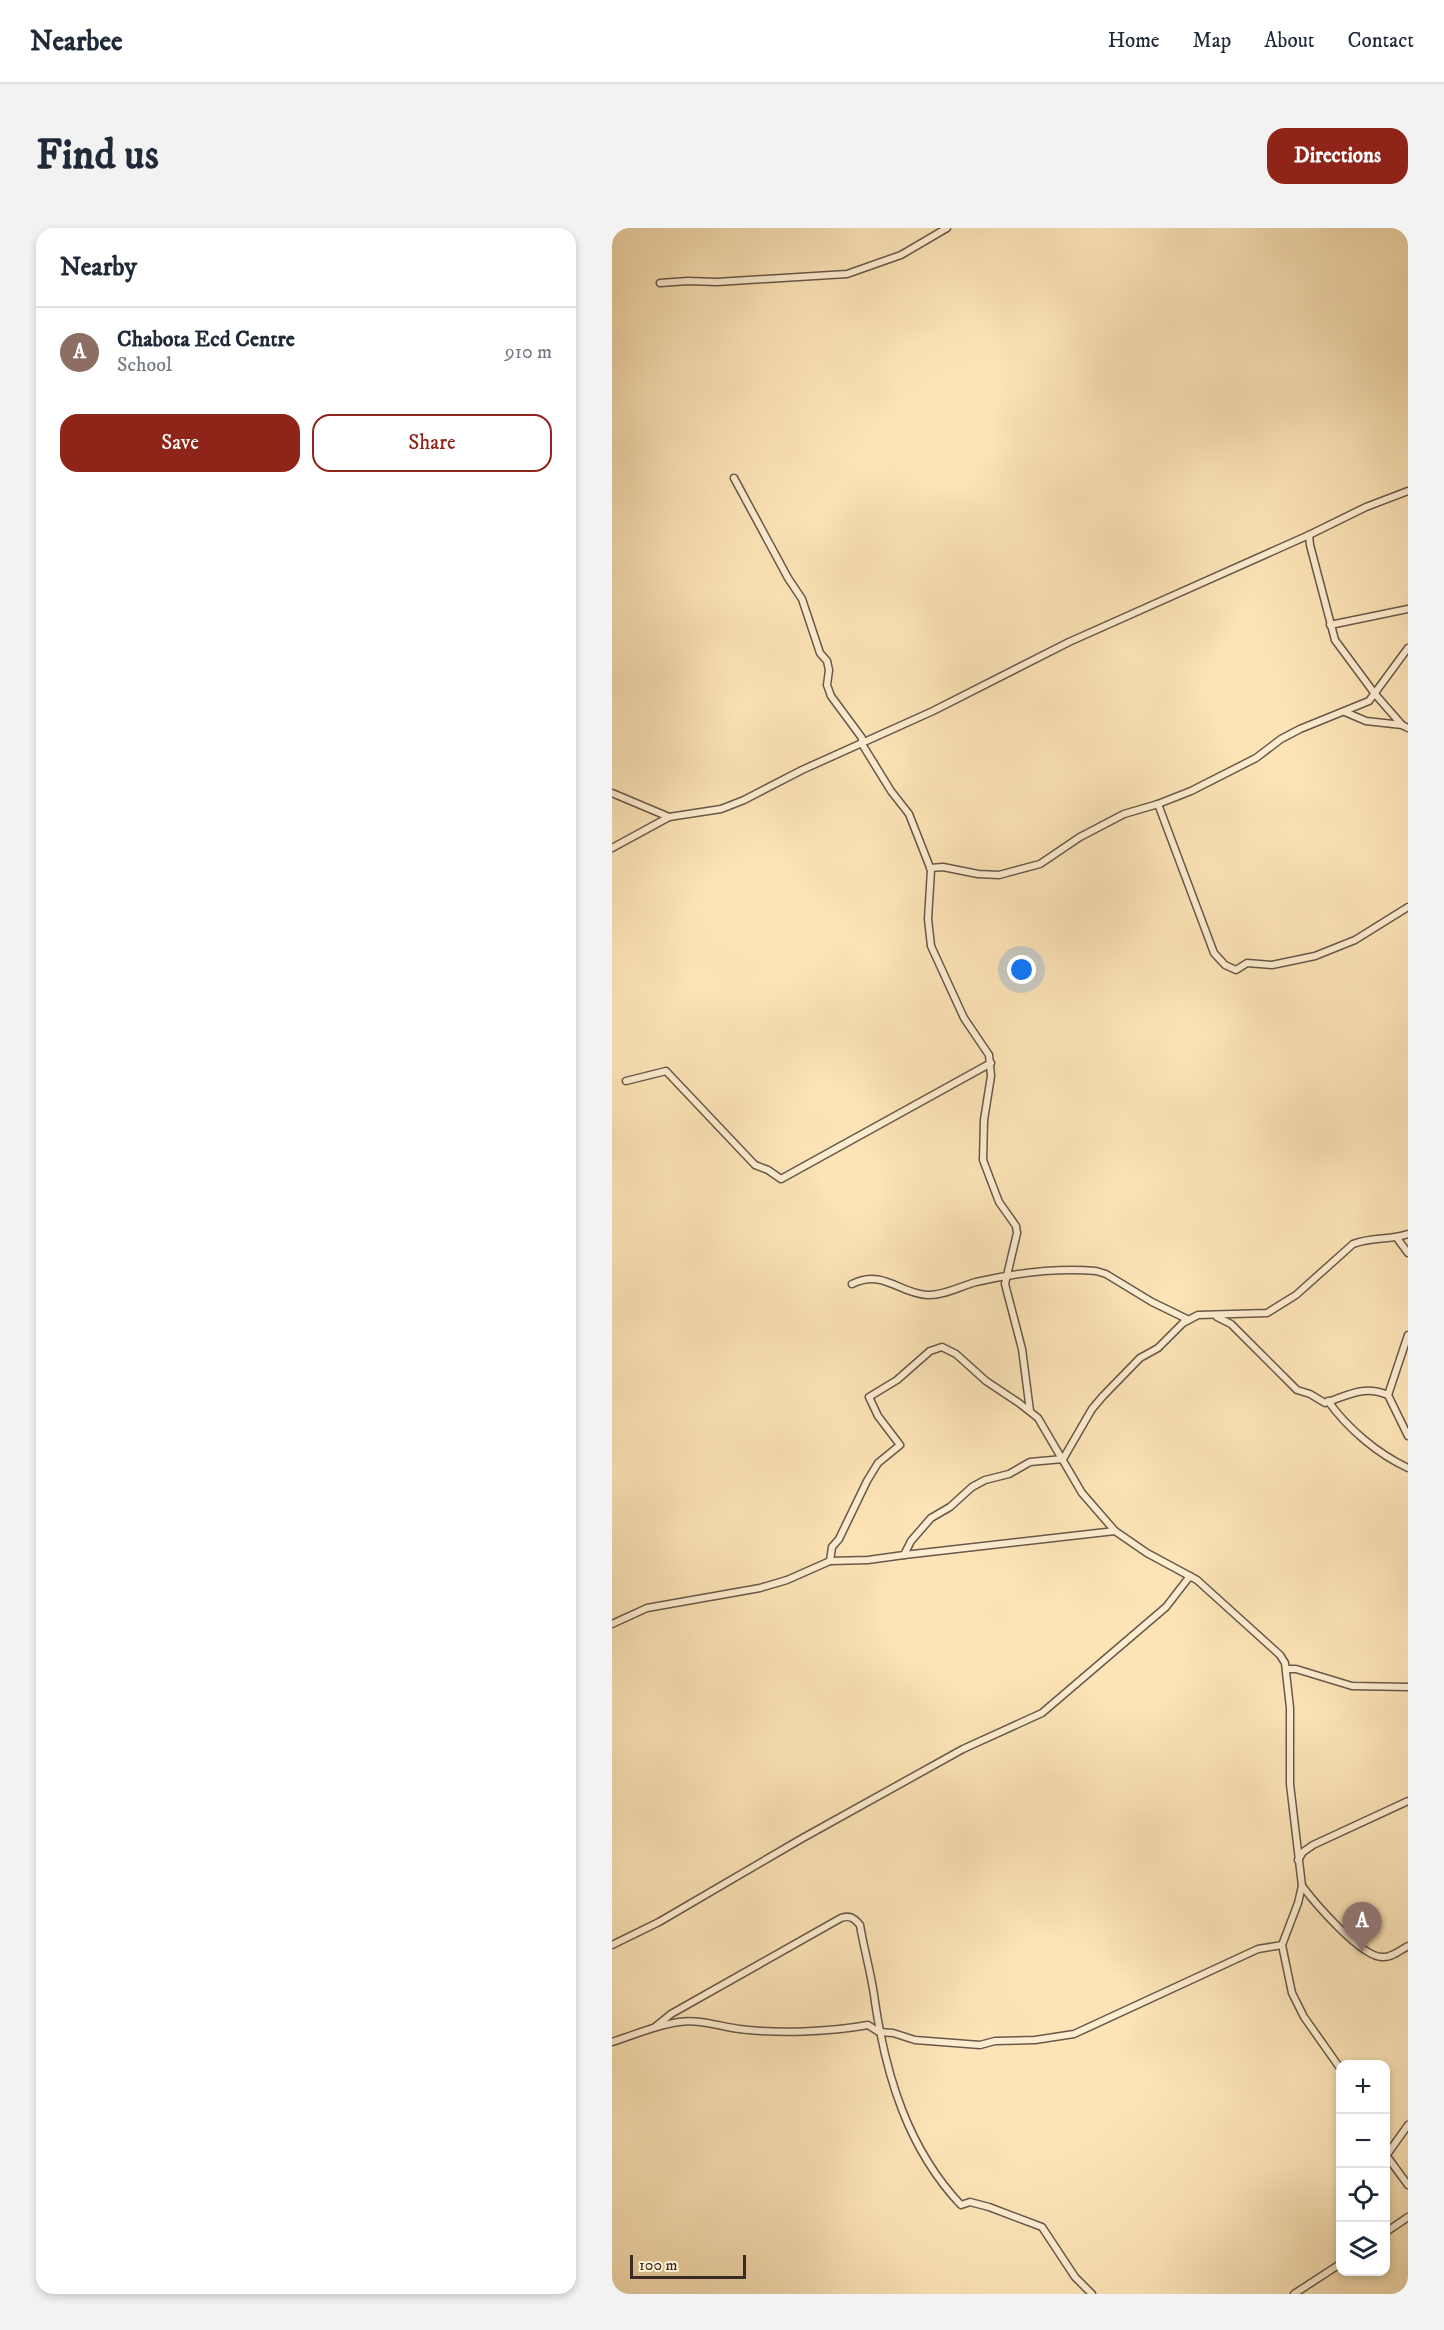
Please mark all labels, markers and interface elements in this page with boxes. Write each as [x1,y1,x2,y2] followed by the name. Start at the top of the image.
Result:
[30,24,123,59] text: Nearbee
[1108,28,1160,54] text: Home
[1193,28,1231,54] text: Map
[1264,28,1315,54] text: About
[1348,28,1414,54] text: Contact
[1267,128,1408,184] button: Directions
[36,130,159,182] text: Find us
[60,251,137,284] text: Nearby
[117,326,295,353] text: Chabota Ecd Centre
[73,340,86,365] text: A
[505,340,552,365] text: 910 m
[117,353,172,378] text: School
[60,414,300,472] button: Save
[312,414,552,472] button: Share
[1007,955,1036,984] your location
[1342,1902,1382,1952] pin: A
[1336,2060,1390,2276] map controls
[1336,2060,1390,2114] button: +
[1336,2114,1390,2168] button: −
[1336,2168,1390,2222] button: locate
[1336,2222,1390,2276] button: layers
[630,2252,746,2280] scale bar
[639,2255,678,2275] text: 100 m

